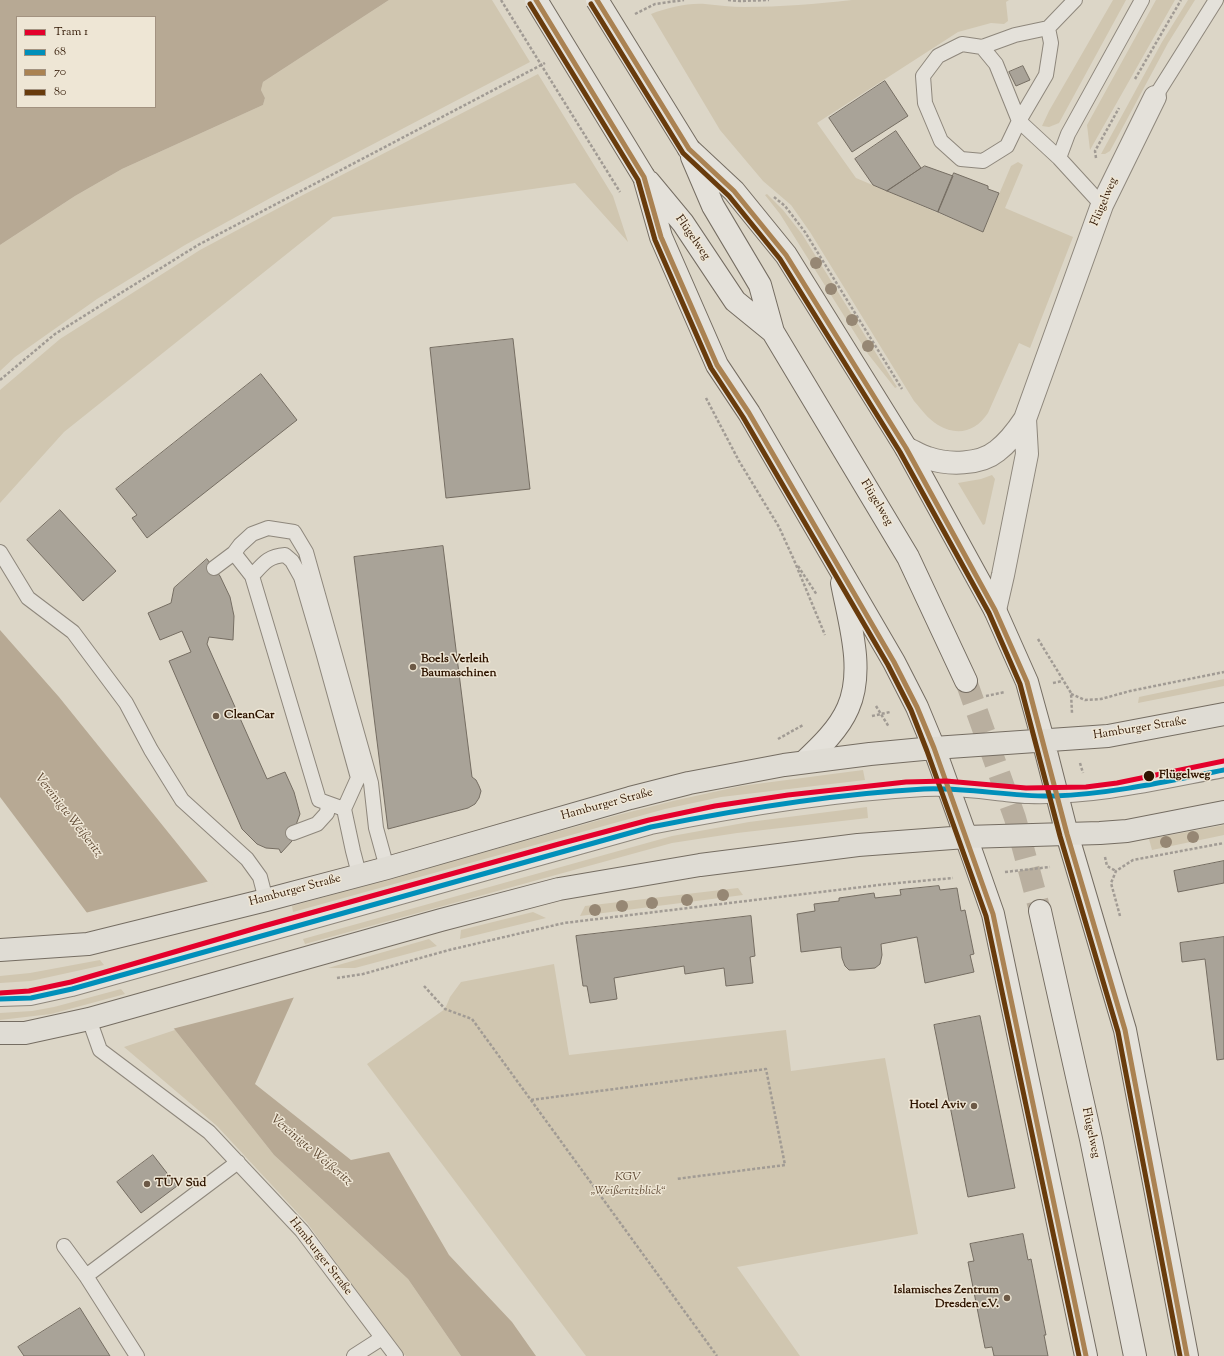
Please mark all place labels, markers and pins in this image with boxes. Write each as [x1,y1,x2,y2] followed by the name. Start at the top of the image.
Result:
[421,653,496,681] place label: Boels Verleih Baumaschinen
[408,662,418,672] marker: Boels Verleih Baumaschinen
[224,709,274,723] place label: CleanCar
[211,711,221,721] marker: CleanCar
[1142,769,1156,783] marker: Flügelweg
[1159,769,1210,783] place label: Flügelweg
[909,1099,966,1113] place label: Hotel Aviv
[969,1101,979,1111] marker: Hotel Aviv
[155,1177,206,1191] place label: TÜV Süd
[142,1179,152,1189] marker: TÜV Süd
[894,1284,999,1312] place label: Islamisches Zentrum Dresden e.V.
[1002,1293,1012,1303] marker: Islamisches Zentrum Dresden e.V.

